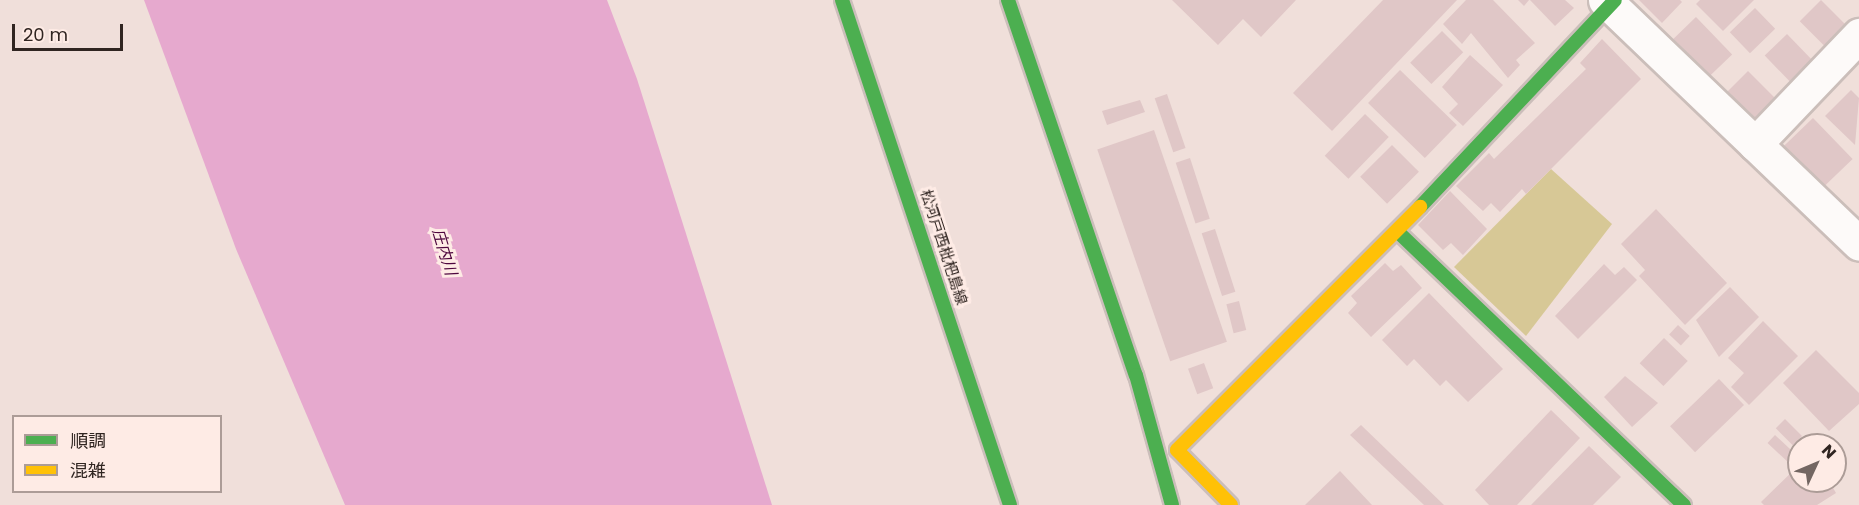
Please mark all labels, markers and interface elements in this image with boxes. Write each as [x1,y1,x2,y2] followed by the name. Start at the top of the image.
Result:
[15,12,126,50] scale bar
[23,22,68,47] text: 20 m
[917,187,971,307] street label: 松河戸西枇杷島線
[428,226,460,278] water label: 庄内川
[12,415,222,493] legend
[70,428,106,453] text: 順調
[1787,433,1847,493] north arrow
[1816,439,1841,464] text: N
[70,458,106,483] text: 混雑

